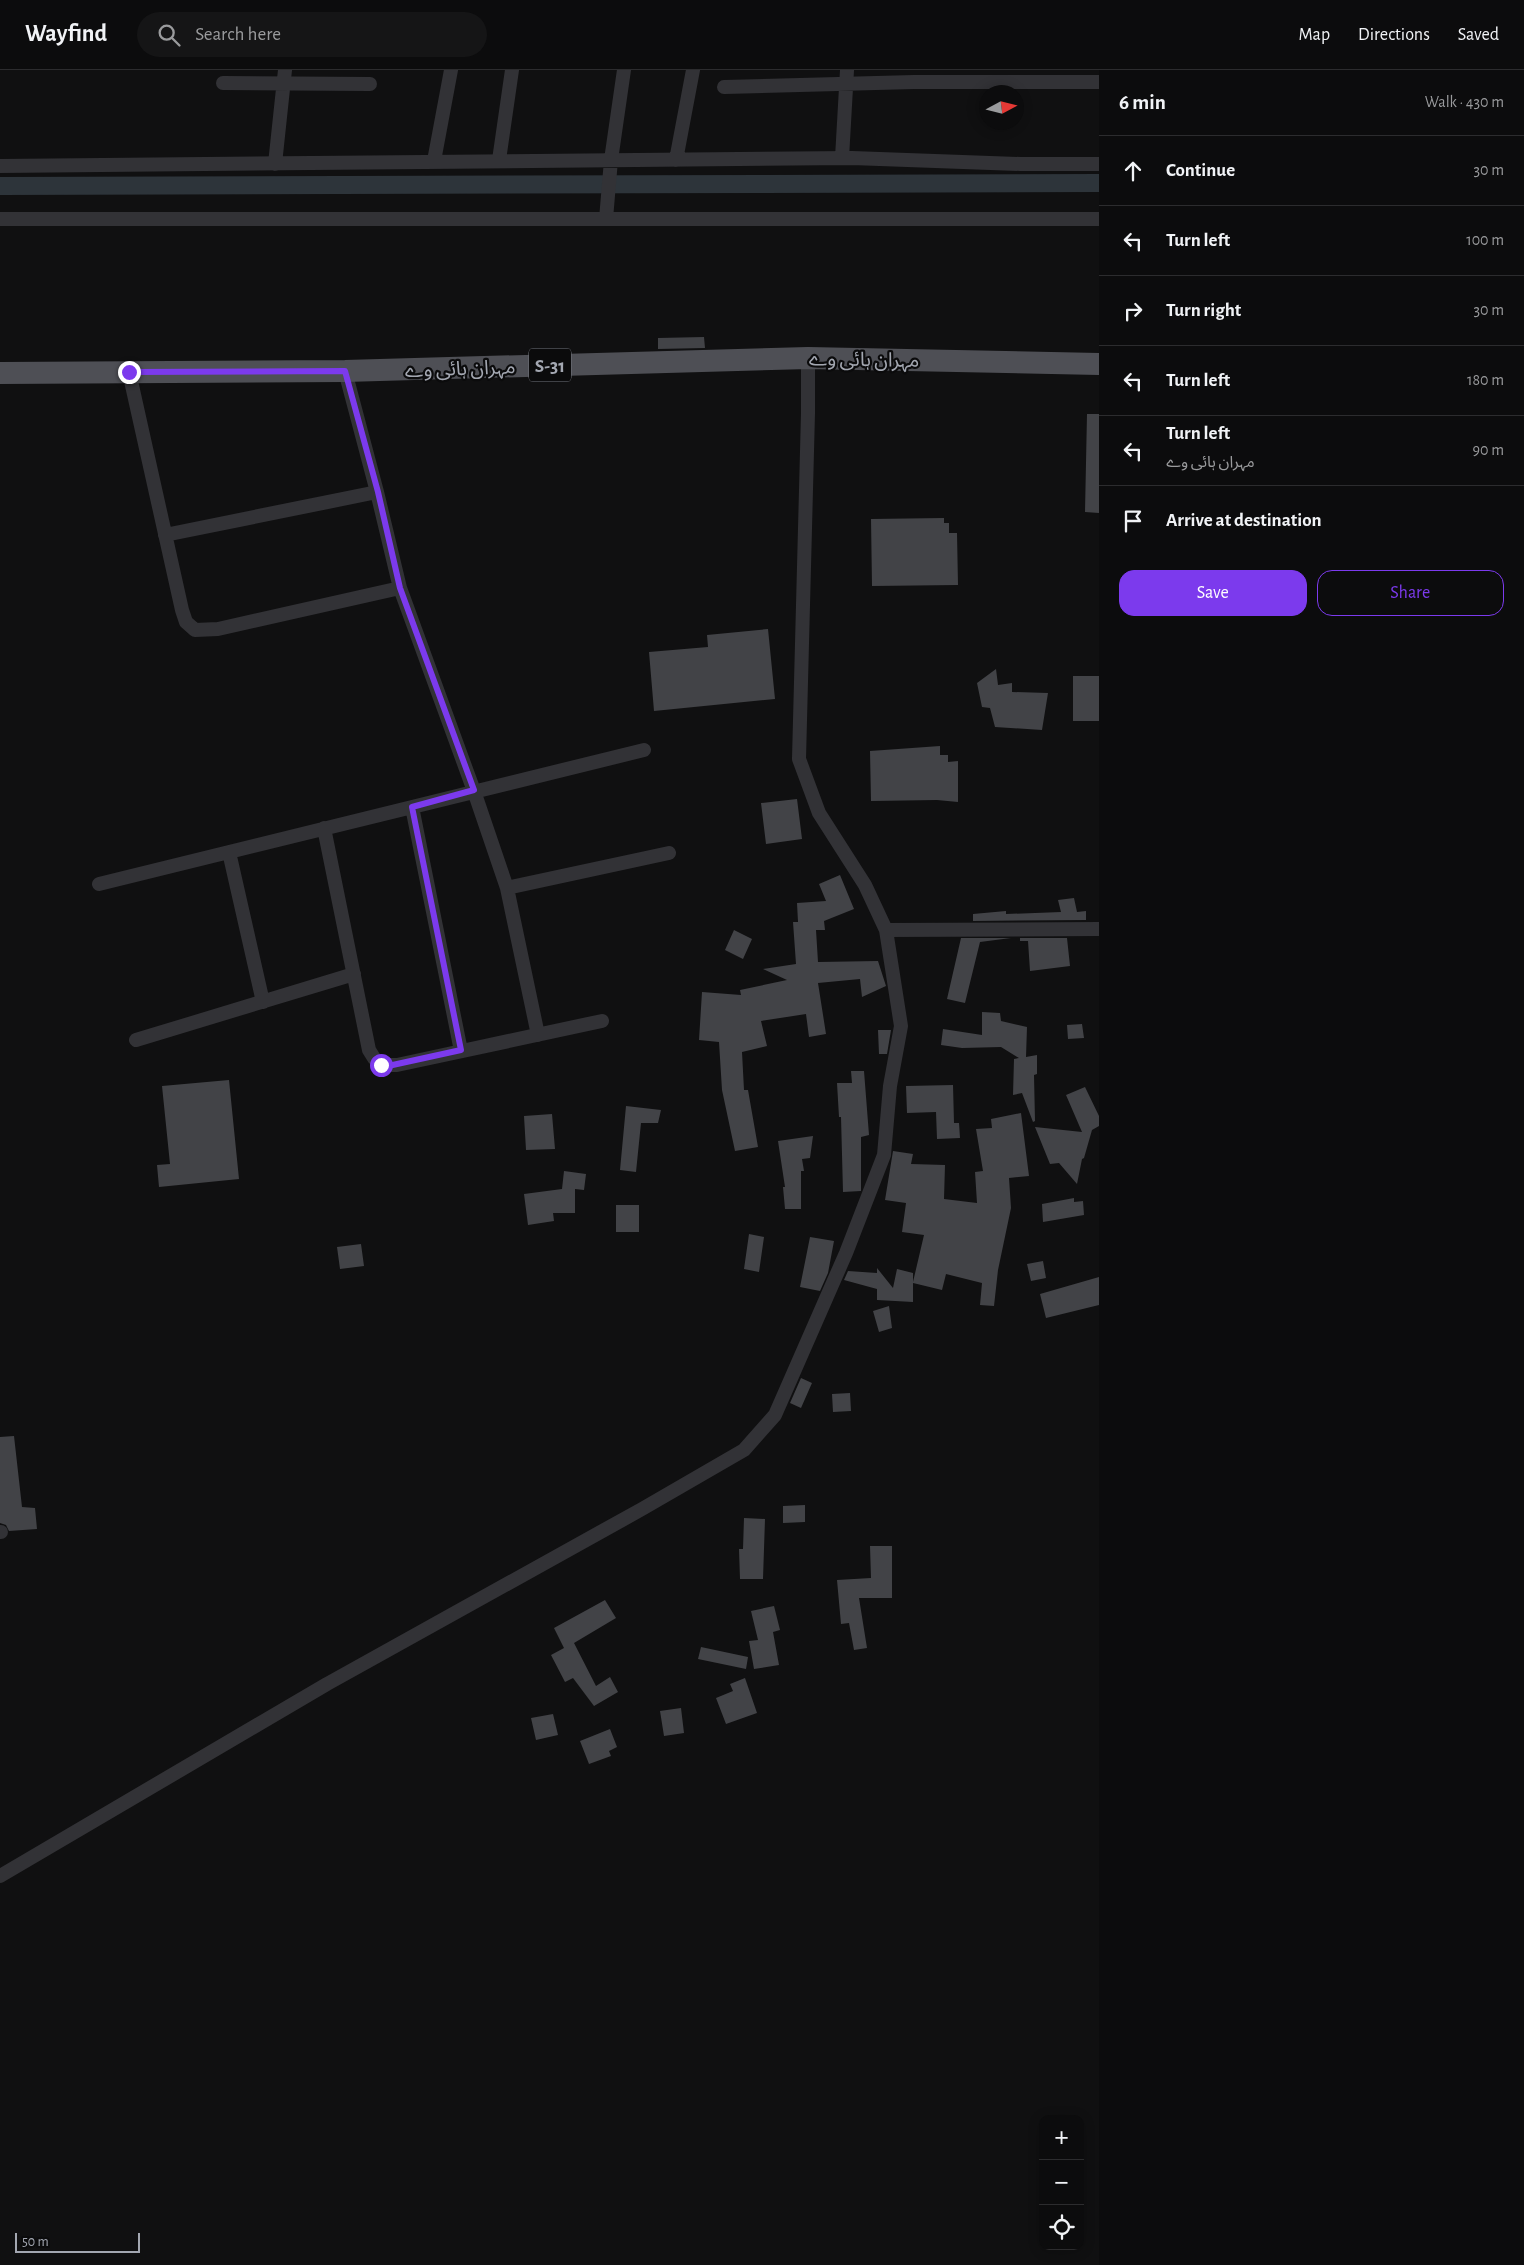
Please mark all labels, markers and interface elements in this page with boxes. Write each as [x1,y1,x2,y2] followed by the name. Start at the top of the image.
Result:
[137,12,487,57] search box
[155,21,183,49] icon: search
[25,22,107,46] text: Wayfind
[195,25,281,44] text: Search here
[1299,26,1330,44] text: Map
[1358,26,1430,44] text: Directions
[1458,26,1499,44] text: Saved
[979,85,1024,130] north arrow
[1119,92,1166,113] text: 6 min
[1425,94,1504,110] text: Walk · 430 m
[1119,157,1147,185] icon: ahead
[1166,161,1235,180] text: Continue
[1474,162,1504,178] text: 30 m
[1119,227,1147,255] icon: left
[1166,231,1230,250] text: Turn left
[1466,232,1504,248] text: 100 m
[1119,297,1147,325] icon: right
[1166,301,1241,320] text: Turn right
[1474,302,1504,318] text: 30 m
[529,348,571,382] road number: S-31
[808,349,920,373] street label: مہران ہائی وے
[404,357,516,383] street label: مہران ہائی وے
[118,361,141,384] route end
[1119,367,1147,395] icon: left
[1166,371,1230,390] text: Turn left
[1467,372,1504,388] text: 180 m
[1166,424,1230,443] text: Turn left
[1119,437,1147,465] icon: left
[1473,442,1504,458] text: 90 m
[1166,454,1255,470] text: مہران ہائی وے
[1119,507,1147,535] icon: arrive
[1166,511,1322,530] text: Arrive at destination
[1119,570,1307,616] button: Save
[1317,570,1504,616] button: Share
[370,1054,393,1077] route start
[1039,2115,1084,2250] map controls
[1039,2115,1084,2160] button: +
[1039,2160,1084,2205] button: −
[1039,2205,1084,2250] button: locate
[15,2230,140,2253] scale bar
[22,2235,49,2249] text: 50 m

